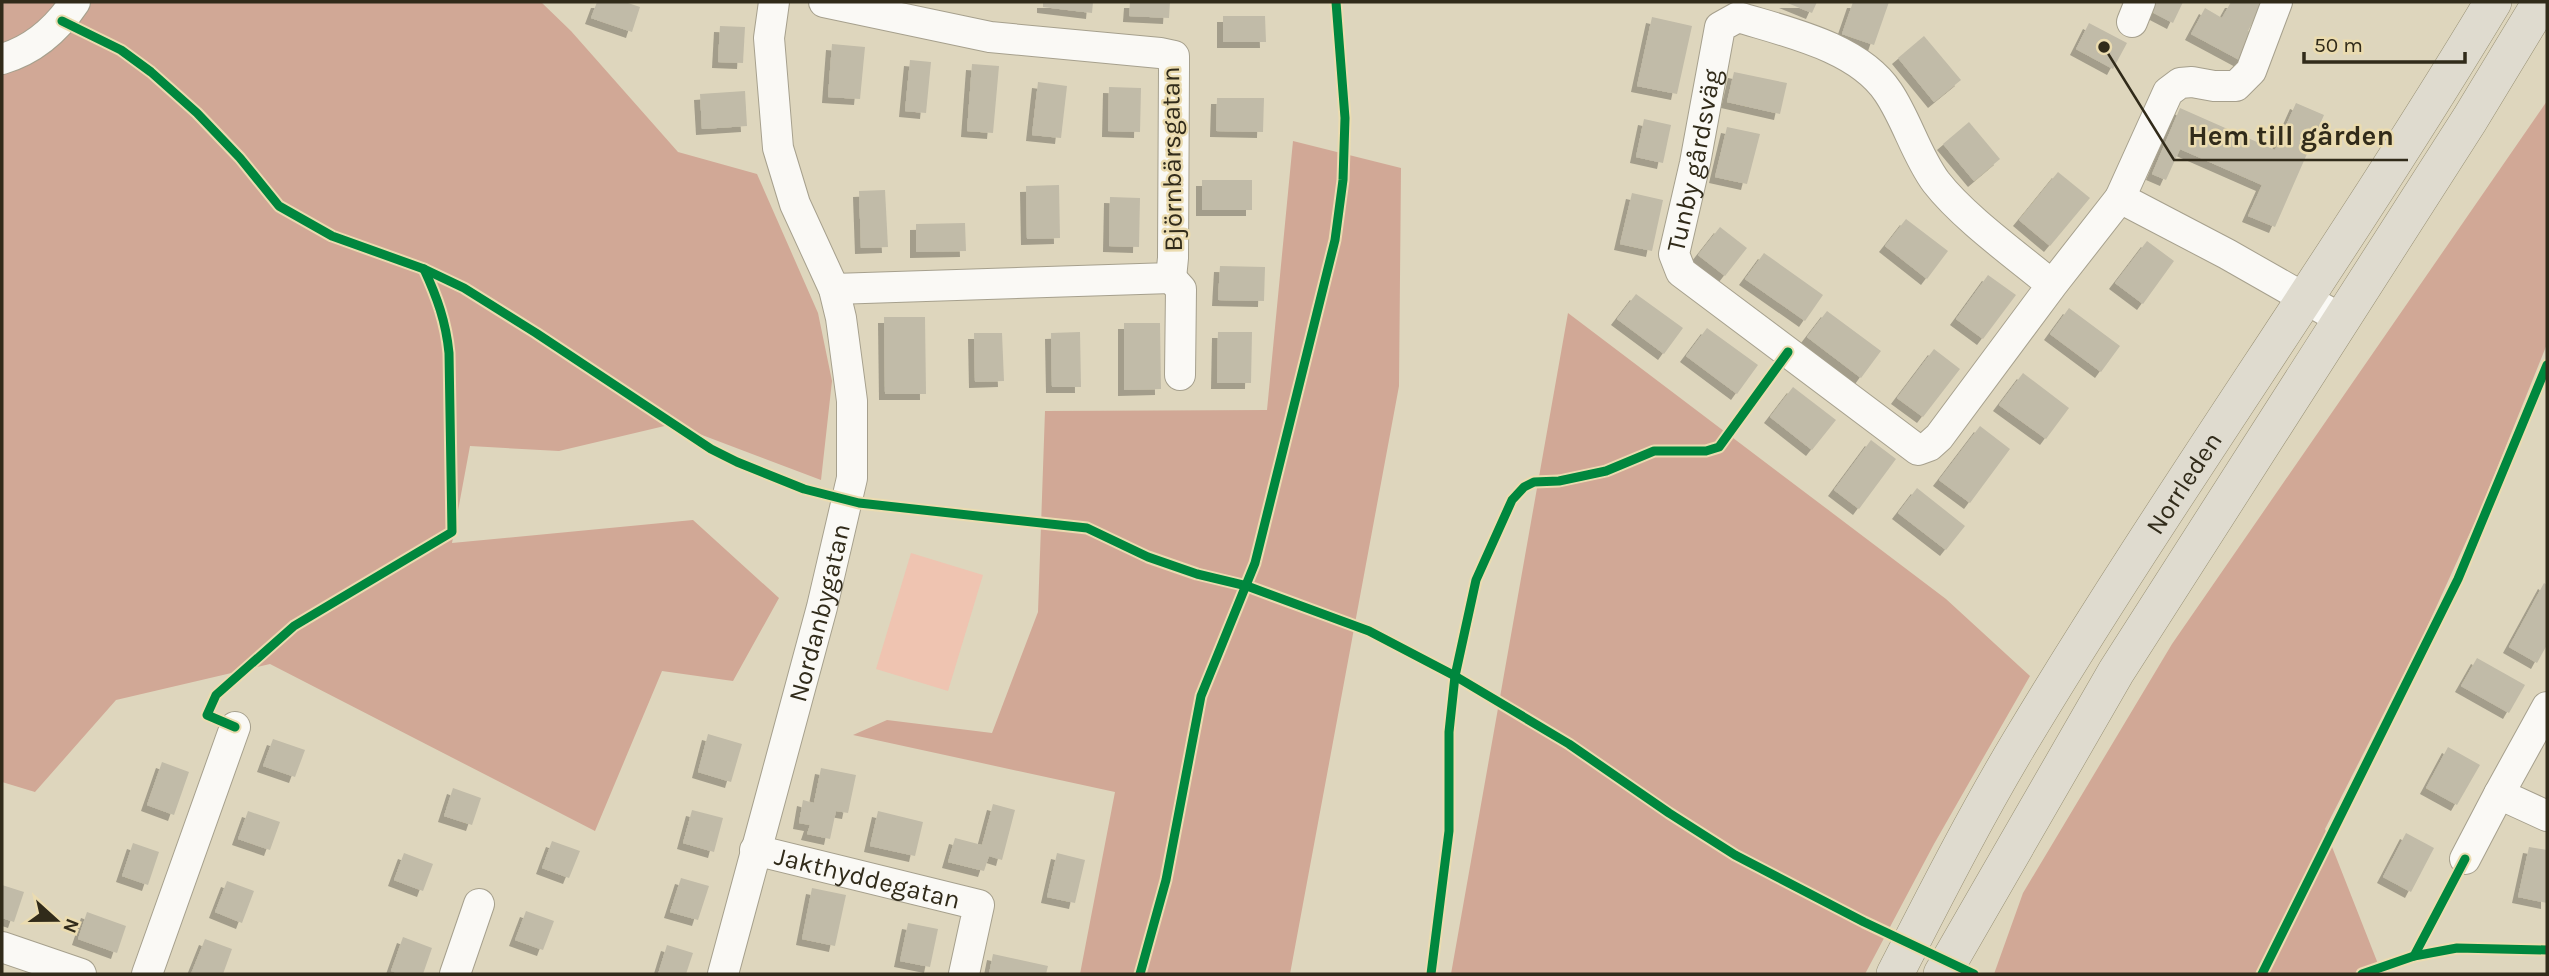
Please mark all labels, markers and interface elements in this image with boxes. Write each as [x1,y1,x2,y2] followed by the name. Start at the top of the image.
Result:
[2304,21,2465,65] scale bar
[2314,33,2363,57] text: 50 m
[1155,66,1189,252] street label: Björnbärsgatan
[1660,66,1728,255] street label: Tunby gårdsväg
[2174,111,2408,160] callout: Hem till gården
[2188,119,2394,152] text: Hem till gården
[2139,426,2228,540] street label: Norrleden
[782,520,856,705] street label: Nordanbygatan
[772,840,964,915] street label: Jakthyddegatan
[21,885,91,955] north arrow
[58,915,84,936] text: N

